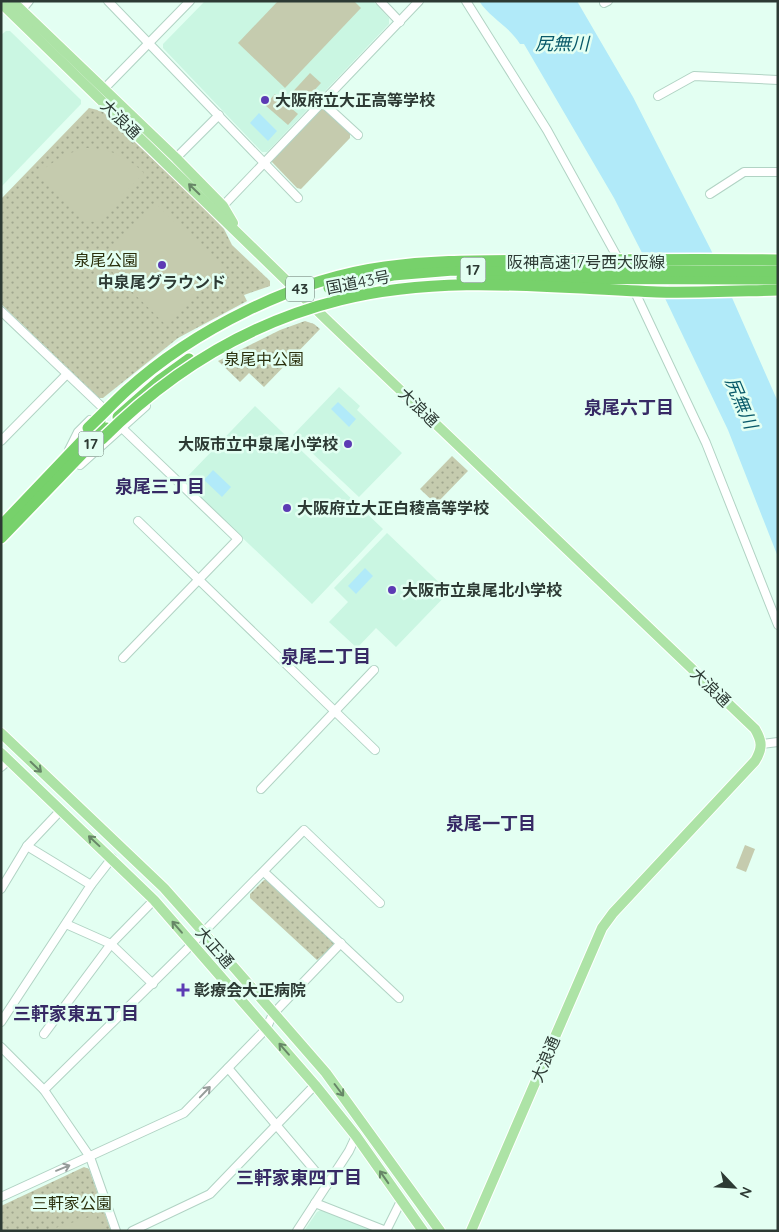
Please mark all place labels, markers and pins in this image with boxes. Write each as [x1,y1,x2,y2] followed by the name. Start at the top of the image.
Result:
[275,90,435,110] place label: 大阪府立大正高等学校
[259,94,271,106] marker: 大阪府立大正高等学校
[156,259,168,271] marker: 中泉尾グラウンド
[98,272,226,292] place label: 中泉尾グラウンド
[178,434,338,454] place label: 大阪市立中泉尾小学校
[342,438,354,450] marker: 大阪市立中泉尾小学校
[297,498,489,518] place label: 大阪府立大正白稜高等学校
[281,502,293,514] marker: 大阪府立大正白稜高等学校
[402,580,562,600] place label: 大阪市立泉尾北小学校
[386,584,398,596] marker: 大阪市立泉尾北小学校
[194,980,306,1000] place label: 彰療会大正病院
[176,983,190,997] marker: 彰療会大正病院

